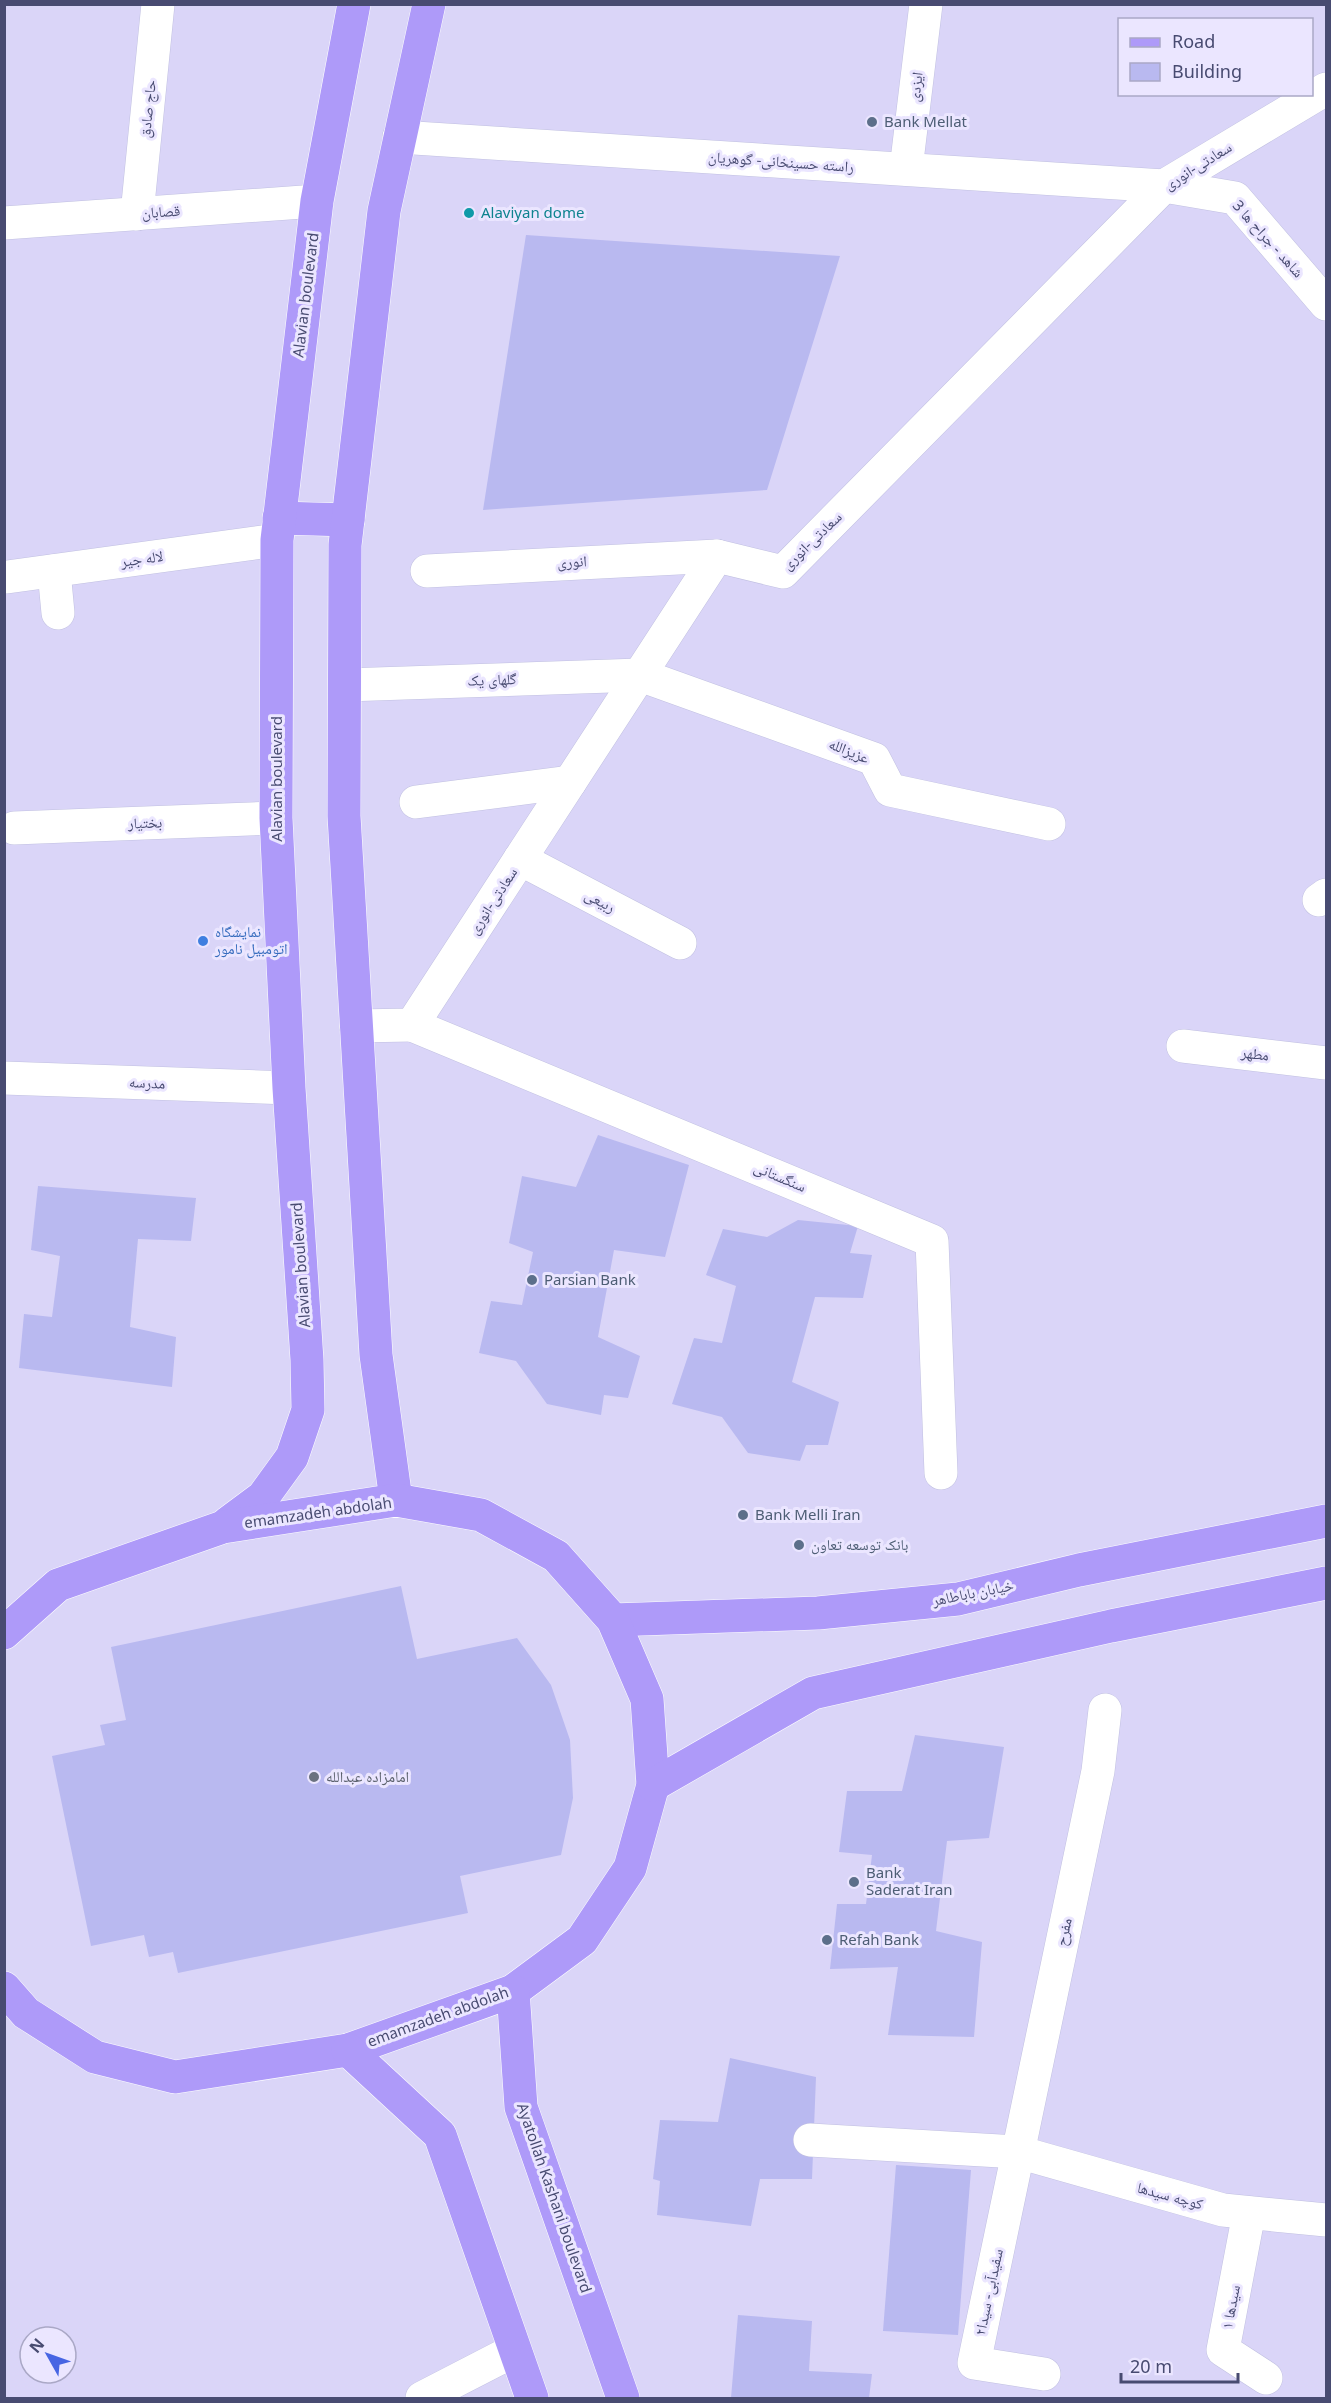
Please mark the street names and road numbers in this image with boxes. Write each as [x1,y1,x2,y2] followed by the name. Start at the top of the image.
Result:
[903,71,928,103] street label: ایزدی
[134,78,161,139] street label: حاج صادق
[1160,136,1236,195] street label: سعادتی-انوری
[707,146,855,177] street label: راسته حسینخانی- گوهریان
[1228,195,1309,282] street label: شاهد - جراح ها 3
[141,200,181,223] street label: قصابان
[287,231,323,358] street label: Alavian boulevard
[777,507,846,575] street label: سعادتی-انوری
[118,545,164,571] street label: لاله جیر
[557,550,587,573] street label: انوری
[467,668,517,691] street label: گلهای یک
[266,716,286,842] street label: Alavian boulevard
[826,733,873,767] street label: عزیزالله
[126,811,163,833] street label: بختیار
[463,863,522,938] street label: سعادتی-انوری
[581,884,619,917] street label: ربیعی
[1239,1041,1270,1065] street label: مطهر
[129,1071,166,1093] street label: مدرسه
[751,1156,810,1197] street label: سنگستانی
[286,1202,314,1328] street label: Alavian boulevard
[243,1492,393,1532] street label: emamzadeh abdolah
[929,1574,1016,1611] street label: خیابان باباطاهر
[1050,1916,1077,1948] street label: مفرح
[364,1981,511,2051] street label: emamzadeh abdolah
[513,2100,597,2295] street label: Ayatollah Kashani boulevard
[1135,2177,1205,2213] street label: کوچه سیدها
[969,2247,1008,2337] street label: سفیدآبی- سیدا۲
[1216,2283,1244,2331] street label: سیدها ۱

